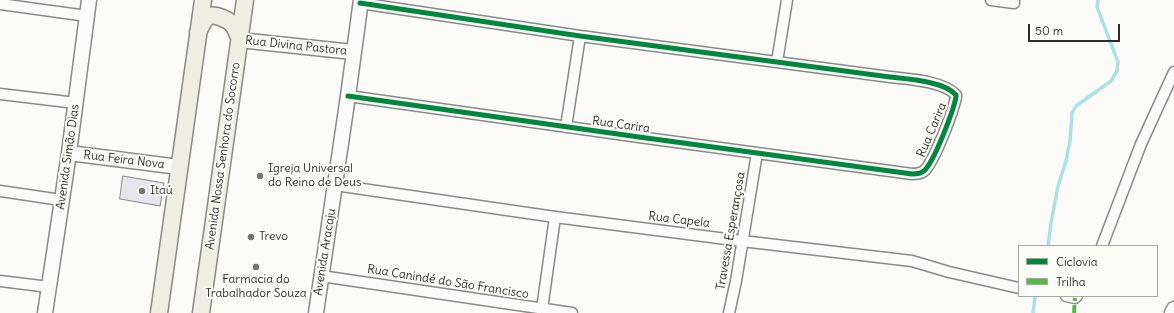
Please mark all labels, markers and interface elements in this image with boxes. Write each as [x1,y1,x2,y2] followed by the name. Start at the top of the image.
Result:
[1030,16,1122,42] scale bar
[1035,23,1063,38] text: 50 m
[244,33,348,59] street label: Rua Divina Pastora
[203,61,243,251] street label: Avenida Nossa Senhora do Socorro
[914,100,950,160] street label: Rua Carira
[53,103,83,211] street label: Avenida Simão Dias
[591,114,651,136] street label: Rua Carira
[83,148,165,172] street label: Rua Feira Nova
[268,162,362,190] place label: Igreja Universal do Reino de Deus
[255,171,265,181] marker: Igreja Universal do Reino de Deus
[714,171,748,291] street label: Travessa Esperançosa
[150,184,173,198] place label: Itaú
[137,186,147,196] marker: Itaú
[311,207,339,297] street label: Avenida Aracaju
[647,209,711,231] street label: Rua Capela
[259,230,288,244] place label: Trevo
[246,232,256,242] marker: Trevo
[1018,245,1158,297] legend
[1056,254,1097,269] text: Ciclovia
[251,262,261,272] marker: Farmacia do Trabalhador Souza
[366,262,530,302] street label: Rua Canindé do São Francisco
[205,273,307,301] place label: Farmacia do Trabalhador Souza
[1056,274,1086,289] text: Trilha

